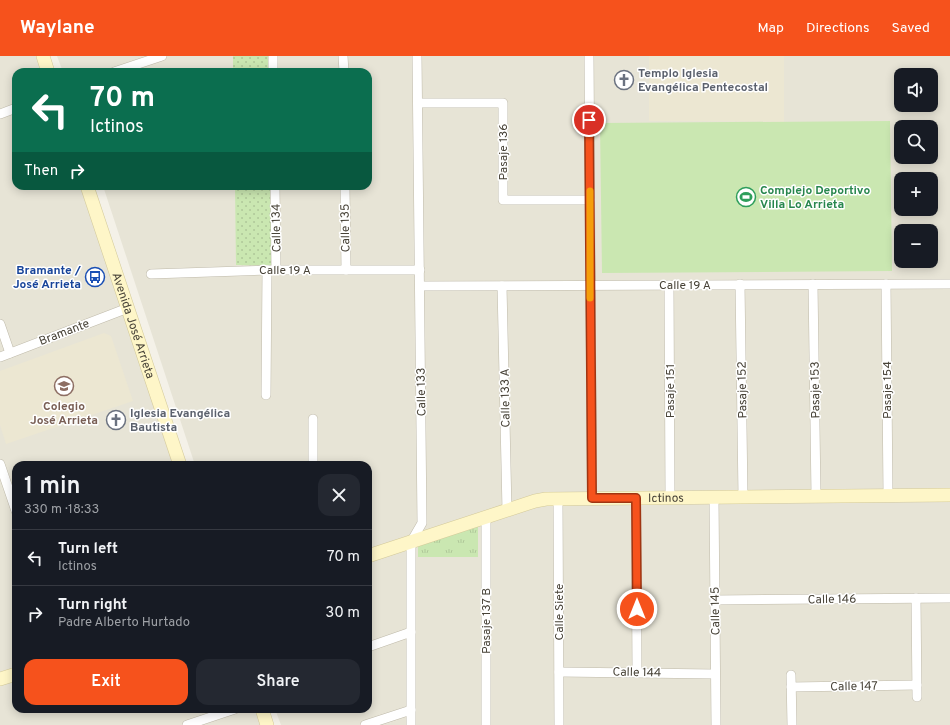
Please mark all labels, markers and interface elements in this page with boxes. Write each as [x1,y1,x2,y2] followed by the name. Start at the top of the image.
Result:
[20,16,95,40] text: Waylane
[758,20,784,37] text: Map
[806,20,870,37] text: Directions
[892,20,930,37] text: Saved
[638,66,768,96] place label: Templo Iglesia Evangélica Pentecostal
[894,68,938,268] map controls
[894,68,938,112] button: sound
[613,69,635,91] church icon: Templo Iglesia Evangélica Pentecostal
[90,81,155,117] text: 70 m
[24,84,76,136] icon: left
[572,103,606,137] pin
[578,109,600,131] icon: arrive
[90,116,144,139] text: Ictinos
[894,120,938,164] button: search
[496,123,512,181] street label: Pasaje 136
[66,160,88,182] icon: right
[24,162,58,181] text: Then
[894,172,938,216] button: +
[760,183,870,213] place label: Complejo Deportivo Villa Lo Arrieta
[735,186,757,208] sports icon: Complejo Deportivo Villa Lo Arrieta
[269,203,285,253] street label: Calle 134
[338,203,354,253] street label: Calle 135
[894,224,938,268] button: −
[13,263,82,293] place label: Bramante / José Arrieta
[259,263,311,279] street label: Calle 19 A
[84,266,106,288] bus stop icon: Bramante / José Arrieta
[107,271,158,381] street label: Avenida José Arrieta
[659,278,711,294] street label: Calle 19 A
[37,316,92,350] street label: Bramante
[735,361,751,419] street label: Pasaje 152
[808,361,824,419] street label: Pasaje 153
[880,361,896,419] street label: Pasaje 154
[663,364,679,418] street label: Pasaje 151
[414,368,430,416] street label: Calle 133
[497,368,515,428] street label: Calle 133 A
[53,375,75,397] school or university icon: Colegio José Arrieta
[30,399,98,429] place label: Colegio José Arrieta
[130,406,230,436] place label: Iglesia Evangélica Bautista
[105,409,127,431] church icon: Iglesia Evangélica Bautista
[24,472,81,502] text: 1 min
[318,474,360,516] button: close
[648,491,684,507] street label: Ictinos
[24,502,99,518] text: 330 m · 18:33
[58,540,118,559] text: Turn left
[24,547,46,569] icon: left
[327,548,360,567] text: 70 m
[58,559,97,575] text: Ictinos
[552,583,568,641] street label: Calle Siete
[708,586,724,636] street label: Calle 145
[479,588,495,654] street label: Pasaje 137 B
[616,588,658,630] position arrow
[808,592,856,608] street label: Calle 146
[58,596,127,615] text: Turn right
[24,603,46,625] icon: right
[325,604,360,623] text: 30 m
[58,615,190,631] text: Padre Alberto Hurtado
[24,659,188,705] button: Exit
[196,659,360,705] button: Share
[612,665,662,681] street label: Calle 144
[830,679,878,695] street label: Calle 147

